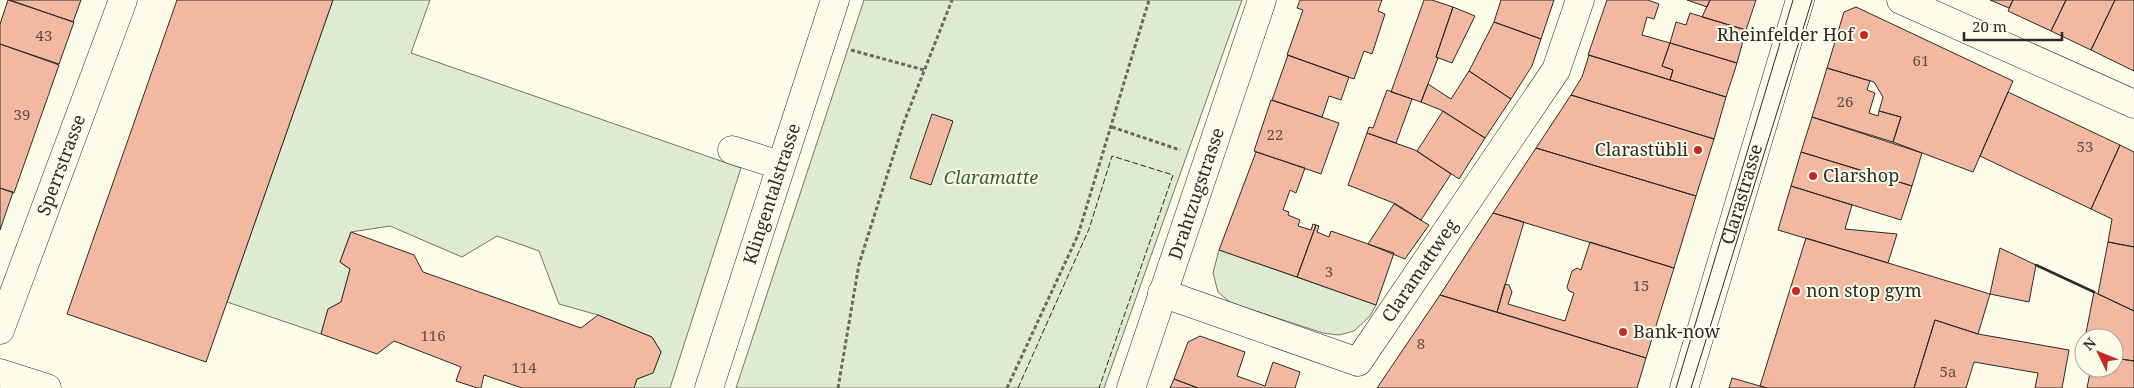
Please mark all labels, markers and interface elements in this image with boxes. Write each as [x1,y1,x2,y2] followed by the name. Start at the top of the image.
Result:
[1964,10,2062,42] scale bar
[1972,16,2007,36] text: 20 m
[1717,22,1855,46] place label: Rheinfelder Hof
[36,25,52,45] house number: 43
[1858,29,1870,41] marker: Rheinfelder Hof
[1913,50,1929,70] house number: 61
[1837,91,1853,111] house number: 26
[14,104,30,124] house number: 39
[31,111,90,219] street label: Sperrstrasse
[737,120,805,267] street label: Klingentalstrasse
[1162,124,1229,263] street label: Drahtzugstrasse
[1267,124,1283,144] house number: 22
[2077,136,2093,156] house number: 53
[1595,137,1688,161] place label: Clarastübli
[1715,141,1767,247] street label: Clarastrasse
[1692,144,1704,156] marker: Clarastübli
[1823,163,1899,187] place label: Clarshop
[944,165,1038,189] park label: Claramatte
[1807,170,1819,182] marker: Clarshop
[1375,214,1463,327] street label: Claramattweg
[1325,261,1333,281] house number: 3
[1633,275,1649,295] house number: 15
[1806,278,1922,302] place label: non stop gym
[1790,285,1802,297] marker: non stop gym
[1633,319,1721,343] place label: Bank-now
[420,325,446,345] house number: 116
[1617,326,1629,338] marker: Bank-now
[2074,328,2124,378] north arrow
[1417,333,1425,353] house number: 8
[2078,333,2100,354] text: N
[511,357,537,377] house number: 114
[1940,361,1956,381] house number: 5a

